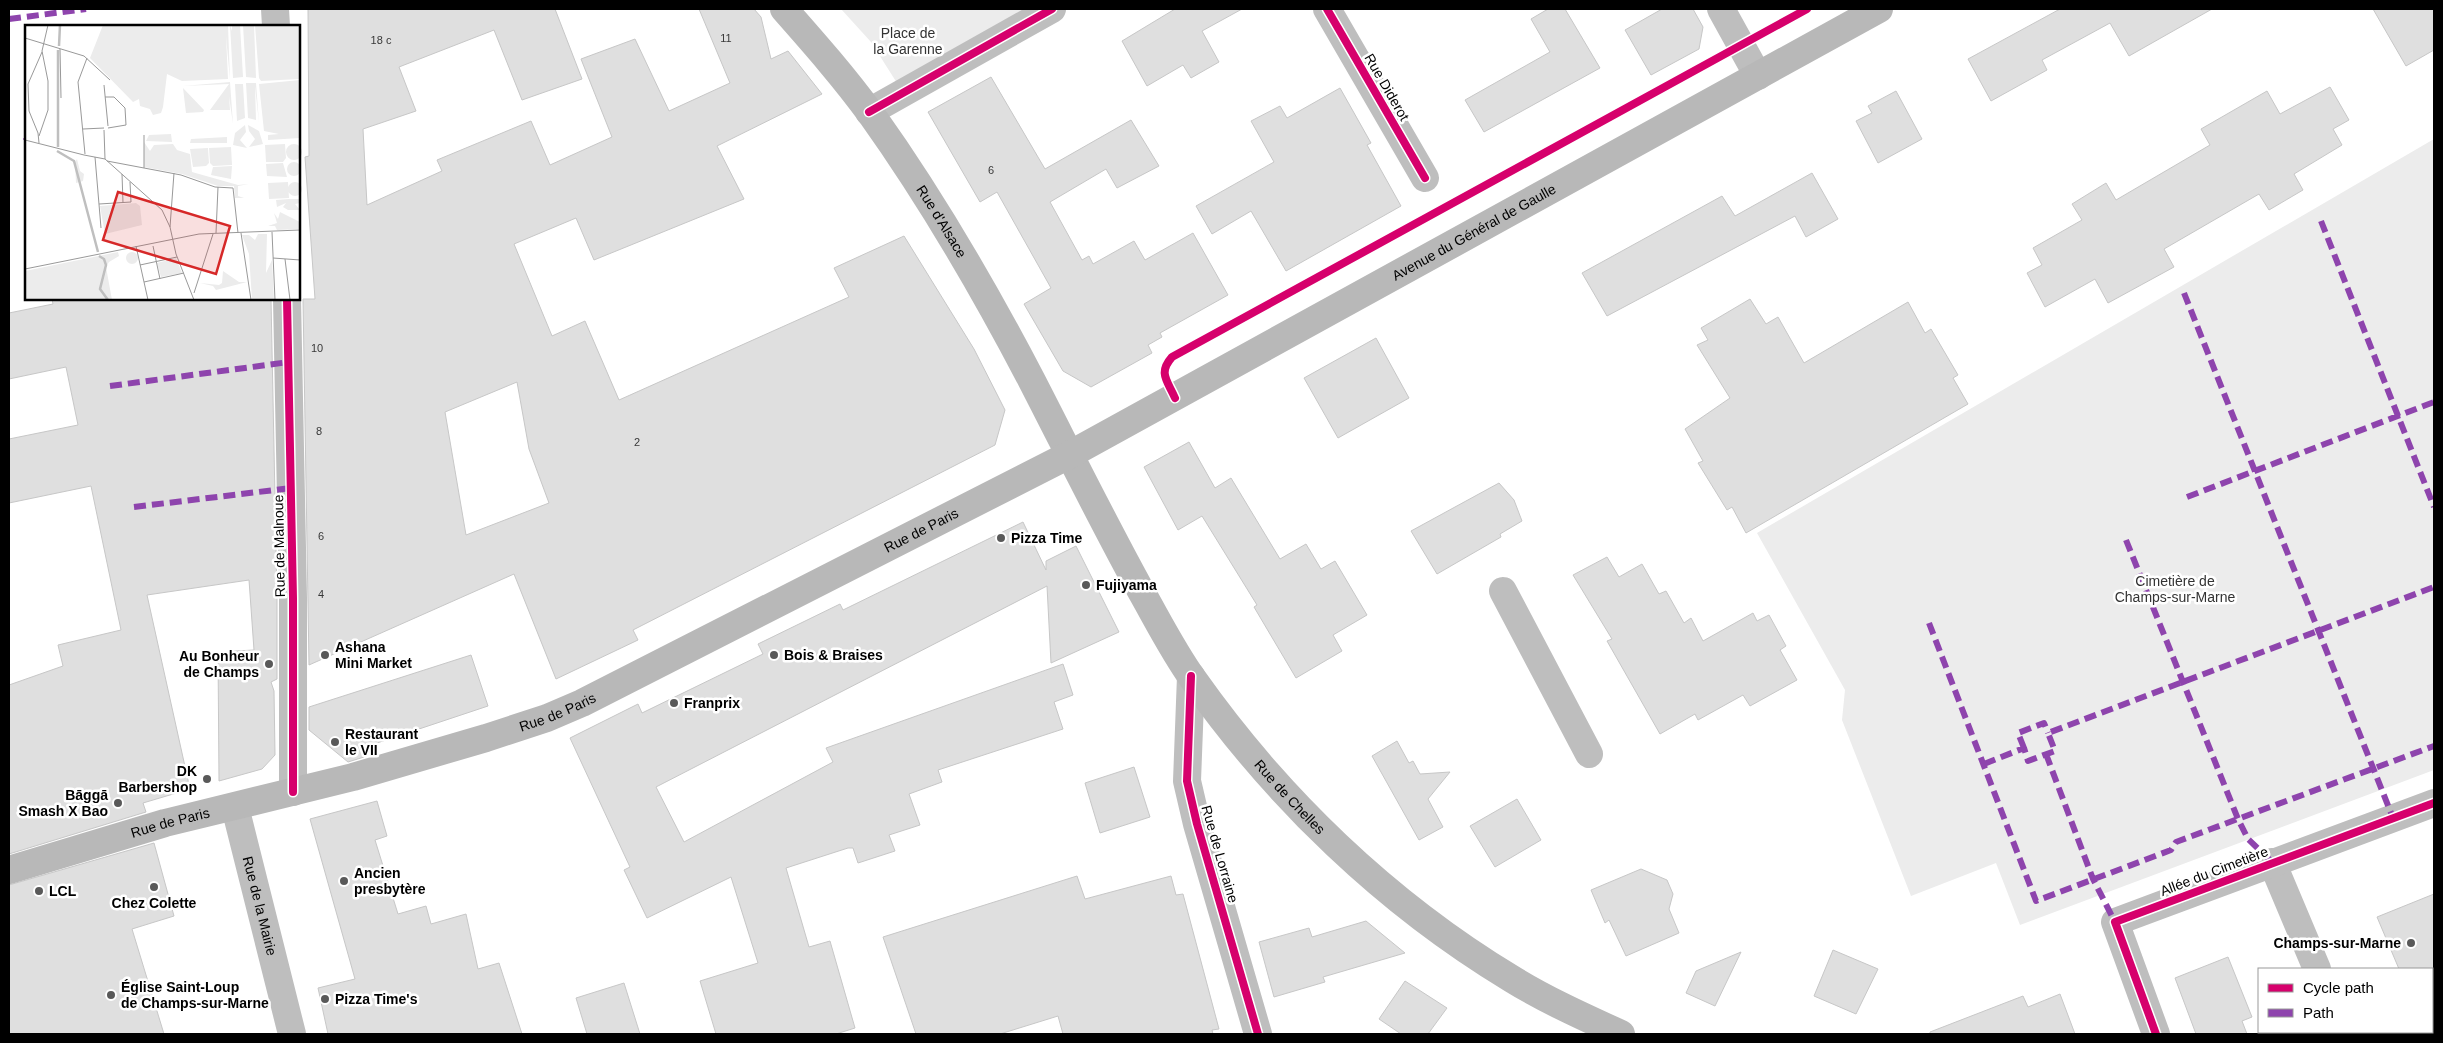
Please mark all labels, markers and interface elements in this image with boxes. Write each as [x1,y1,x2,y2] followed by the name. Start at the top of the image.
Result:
[25,25,300,300] inset map
[873,25,943,57] park label: Place de la Garenne
[720,32,732,44] house number: 11
[371,34,392,46] house number: 18 c
[1361,51,1413,123] street label: Rue Diderot
[988,164,994,176] house number: 6
[1389,181,1559,284] street label: Avenue du Général de Gaulle
[913,182,970,261] street label: Rue d'Alsace
[311,342,323,354] house number: 10
[316,425,322,437] house number: 8
[634,436,640,448] house number: 2
[270,494,288,598] street label: Rue de Malnoue
[881,505,961,556] street label: Rue de Paris
[318,530,324,542] house number: 6
[1011,530,1083,546] place label: Pizza Time
[995,532,1007,544] marker: Pizza Time
[2115,573,2236,605] park label: Cimetière de Champs-sur-Marne
[1096,577,1157,593] place label: Fujiyama
[1080,579,1092,591] marker: Fujiyama
[318,588,324,600] house number: 4
[335,639,412,671] place label: Ashana Mini Market
[784,647,883,663] place label: Bois & Braises
[179,648,260,680] place label: Au Bonheur de Champs
[319,649,331,661] marker: Ashana Mini Market
[768,649,780,661] marker: Bois & Braises
[263,658,275,670] marker: Au Bonheur de Champs
[517,689,598,735] street label: Rue de Paris
[684,695,740,711] place label: Franprix
[668,697,680,709] marker: Franprix
[345,726,418,758] place label: Restaurant le VII
[329,736,341,748] marker: Restaurant le VII
[1251,756,1328,837] street label: Rue de Chelles
[118,763,197,795] place label: DK Barbershop
[201,773,213,785] marker: DK Barbershop
[19,787,108,819] place label: Bāggā Smash X Bao
[112,797,124,809] marker: Bāggā Smash X Bao
[129,804,211,841] street label: Rue de Paris
[1198,804,1242,905] street label: Rue de Lorraine
[2158,843,2270,899] street label: Allée du Cimetière
[240,854,280,958] street label: Rue de la Mairie
[354,865,426,897] place label: Ancien presbytère
[338,875,350,887] marker: Ancien presbytère
[148,881,160,893] marker: Chez Colette
[49,883,77,899] place label: LCL
[33,885,45,897] marker: LCL
[112,895,197,911] place label: Chez Colette
[2273,935,2401,951] place label: Champs-sur-Marne
[2405,937,2417,949] marker: Champs-sur-Marne
[2258,968,2433,1033] legend
[121,979,269,1011] place label: Église Saint-Loup de Champs-sur-Marne
[2303,979,2374,996] text: Cycle path
[105,989,117,1001] marker: Église Saint-Loup de Champs-sur-Marne
[335,991,418,1007] place label: Pizza Time's
[319,993,331,1005] marker: Pizza Time's
[2303,1004,2334,1021] text: Path

